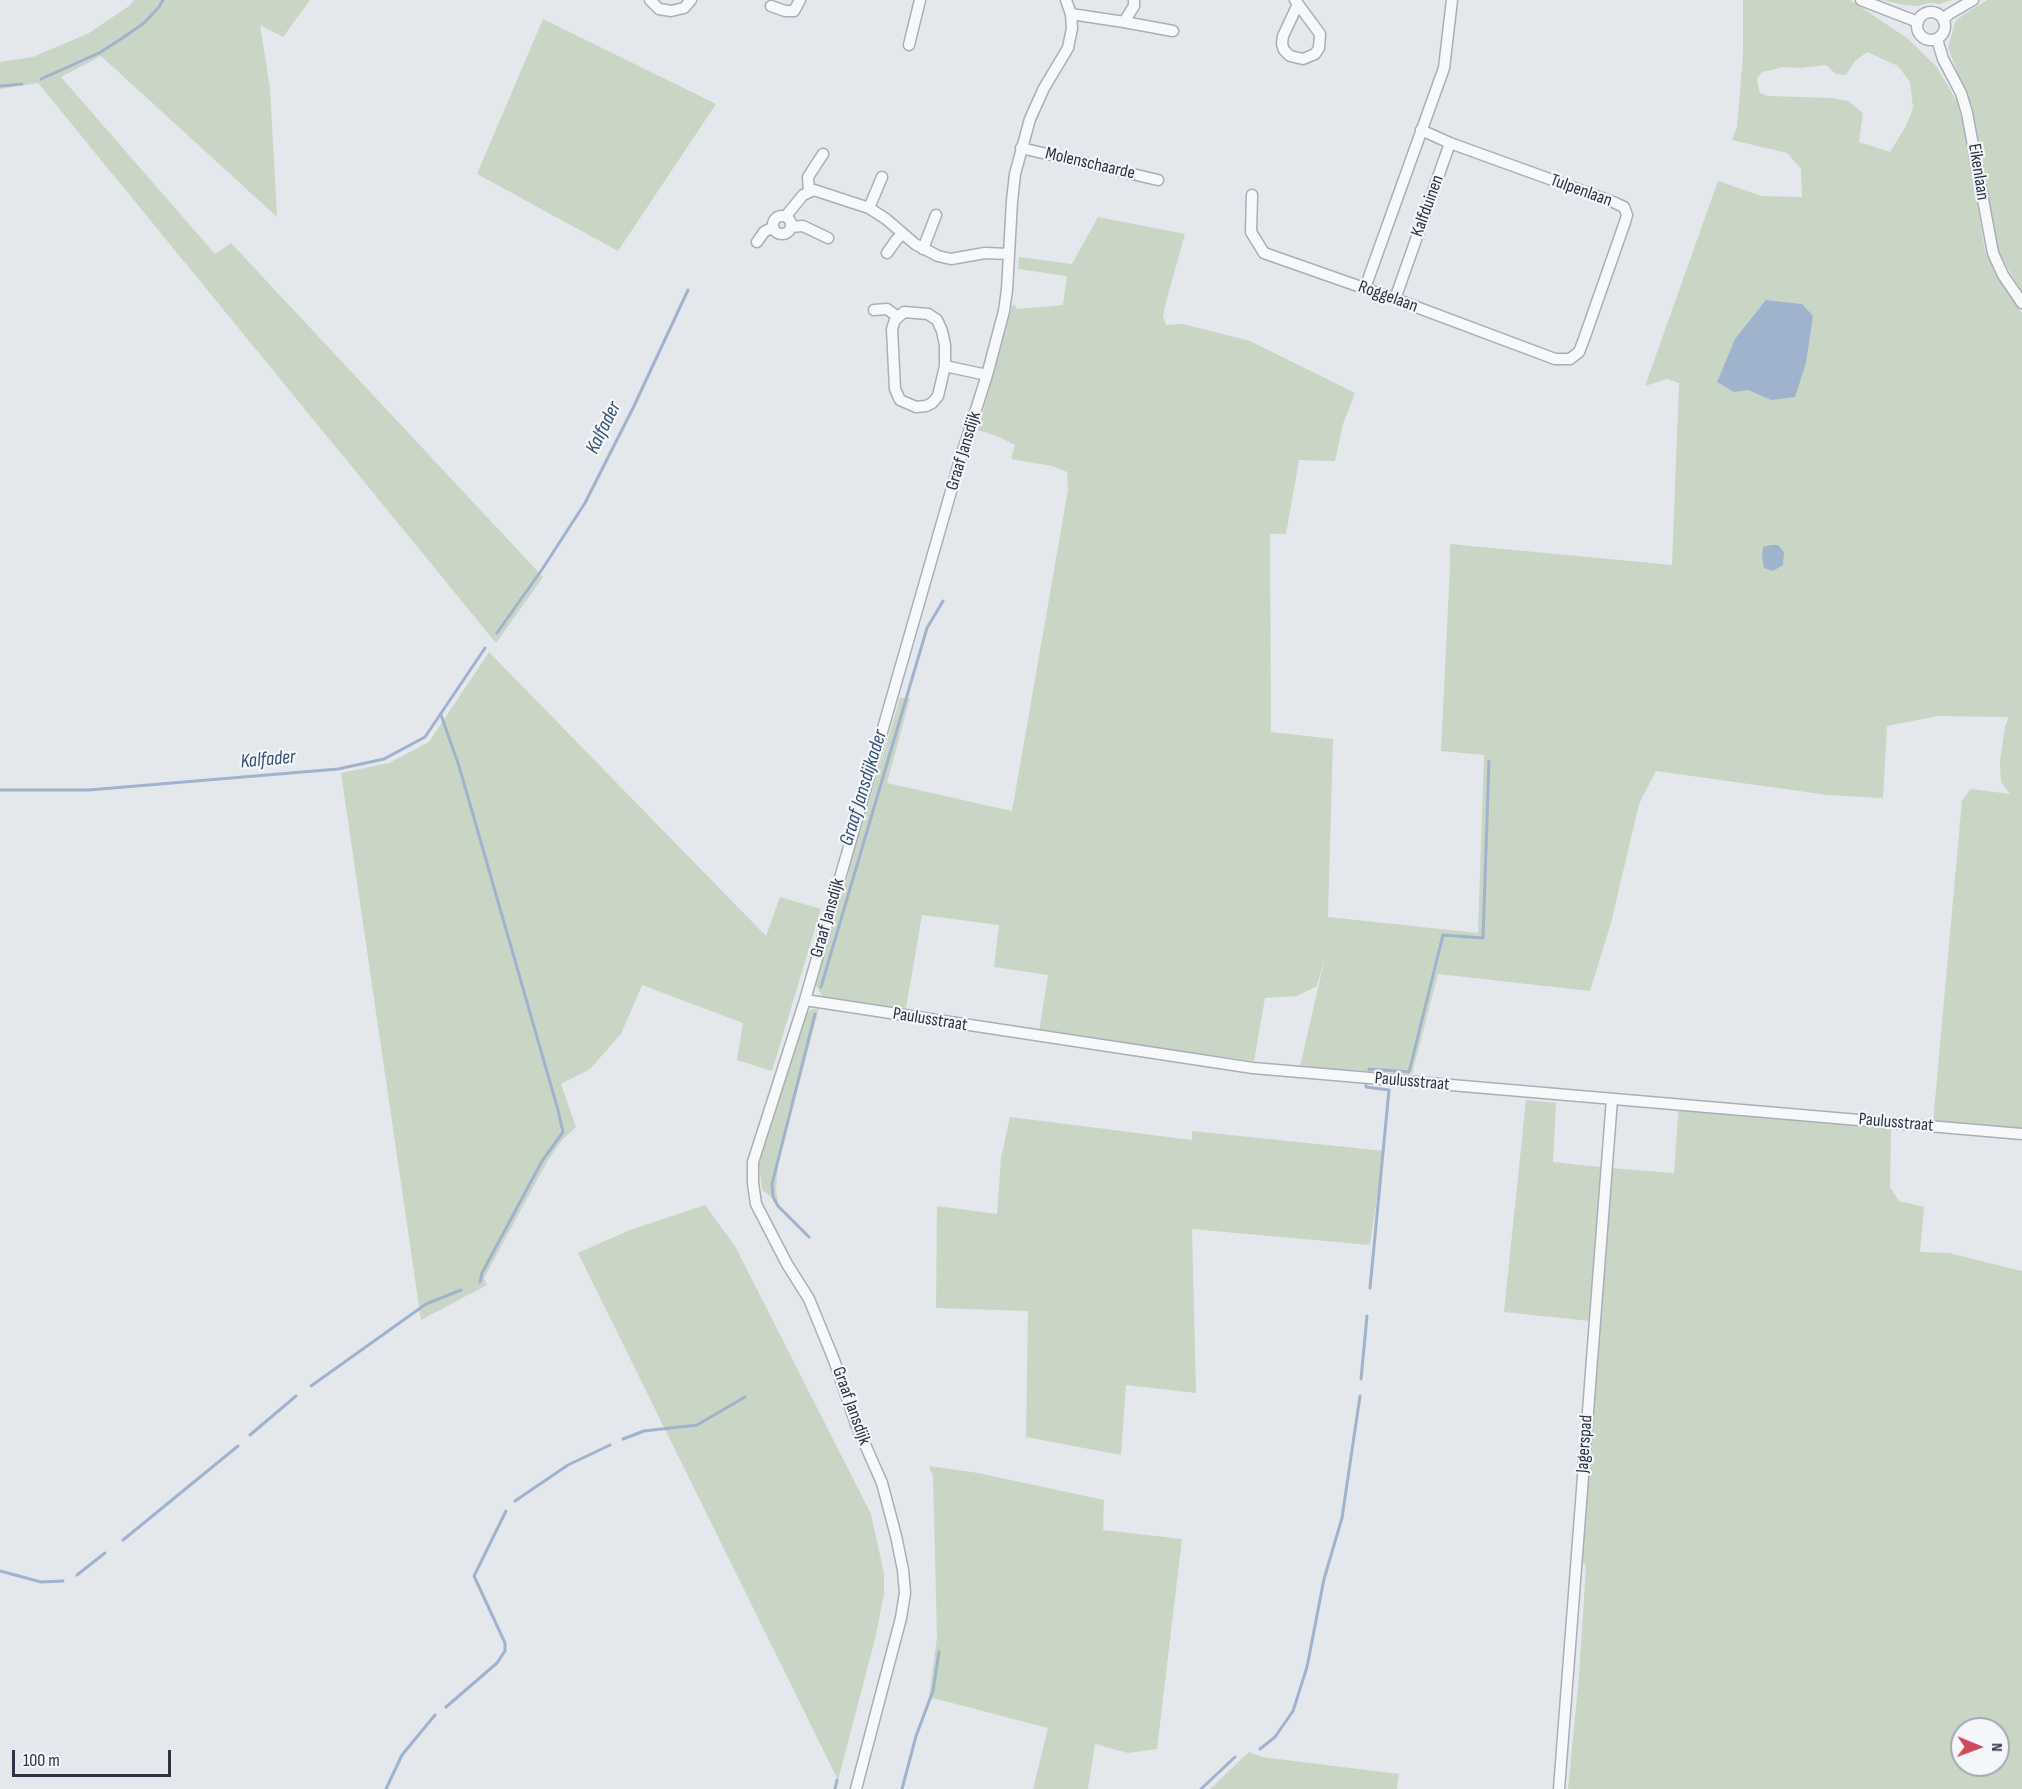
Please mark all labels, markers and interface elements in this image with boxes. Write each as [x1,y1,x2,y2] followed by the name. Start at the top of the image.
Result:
[1963,142,1993,202] street label: Eikenlaan
[1043,143,1137,185] street label: Molenschaarde
[1547,170,1615,212] street label: Tulpenlaan
[1407,172,1449,240] street label: Kalfduinen
[1355,276,1421,318] street label: Roggelaan
[581,398,627,458] water label: Kalfader
[942,409,986,493] street label: Graaf Jansdijk
[835,727,893,849] water label: Graaf Jansdijkader
[239,746,297,774] water label: Kalfader
[806,876,850,960] street label: Graaf Jansdijk
[891,1003,969,1037] street label: Paulusstraat
[1374,1068,1450,1096] street label: Paulusstraat
[1858,1109,1934,1137] street label: Paulusstraat
[827,1364,875,1448] street label: Graaf Jansdijk
[1572,1414,1598,1474] street label: Jagerspad
[1950,1717,2010,1777] north arrow
[15,1738,174,1776] scale bar
[1987,1743,2006,1752] text: N
[23,1750,60,1771] text: 100 m

